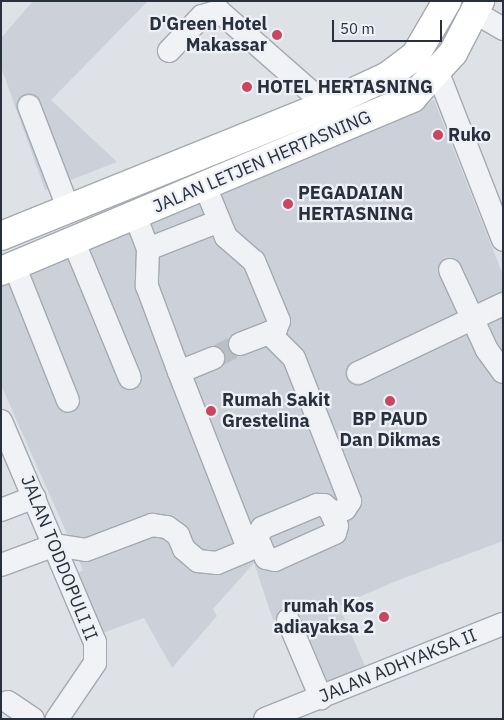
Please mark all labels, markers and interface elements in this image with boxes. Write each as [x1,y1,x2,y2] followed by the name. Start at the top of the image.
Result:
[334,10,444,42] scale bar
[149,14,267,56] place label: D'Green Hotel Makassar
[340,19,375,38] text: 50 m
[271,29,283,41] marker: D'Green Hotel Makassar
[257,76,433,98] place label: HOTEL HERTASNING
[241,81,253,93] marker: HOTEL HERTASNING
[150,106,374,218] street label: JALAN LETJEN HERTASNING
[448,124,491,146] place label: Ruko
[432,129,444,141] marker: Ruko
[298,183,413,225] place label: PEGADAIAN HERTASNING
[282,198,294,210] marker: PEGADAIAN HERTASNING
[222,390,330,432] place label: Rumah Sakit Grestelina
[384,395,396,407] marker: BP PAUD Dan Dikmas
[204,404,218,418] marker: Rumah Sakit Grestelina
[339,409,441,452] place label: BP PAUD Dan Dikmas
[16,472,102,644] street label: JALAN TODDOPULI II
[273,596,374,638] place label: rumah Kos adiayaksa 2
[378,611,390,623] marker: rumah Kos adiayaksa 2
[316,625,480,707] street label: JALAN ADHYAKSA II

